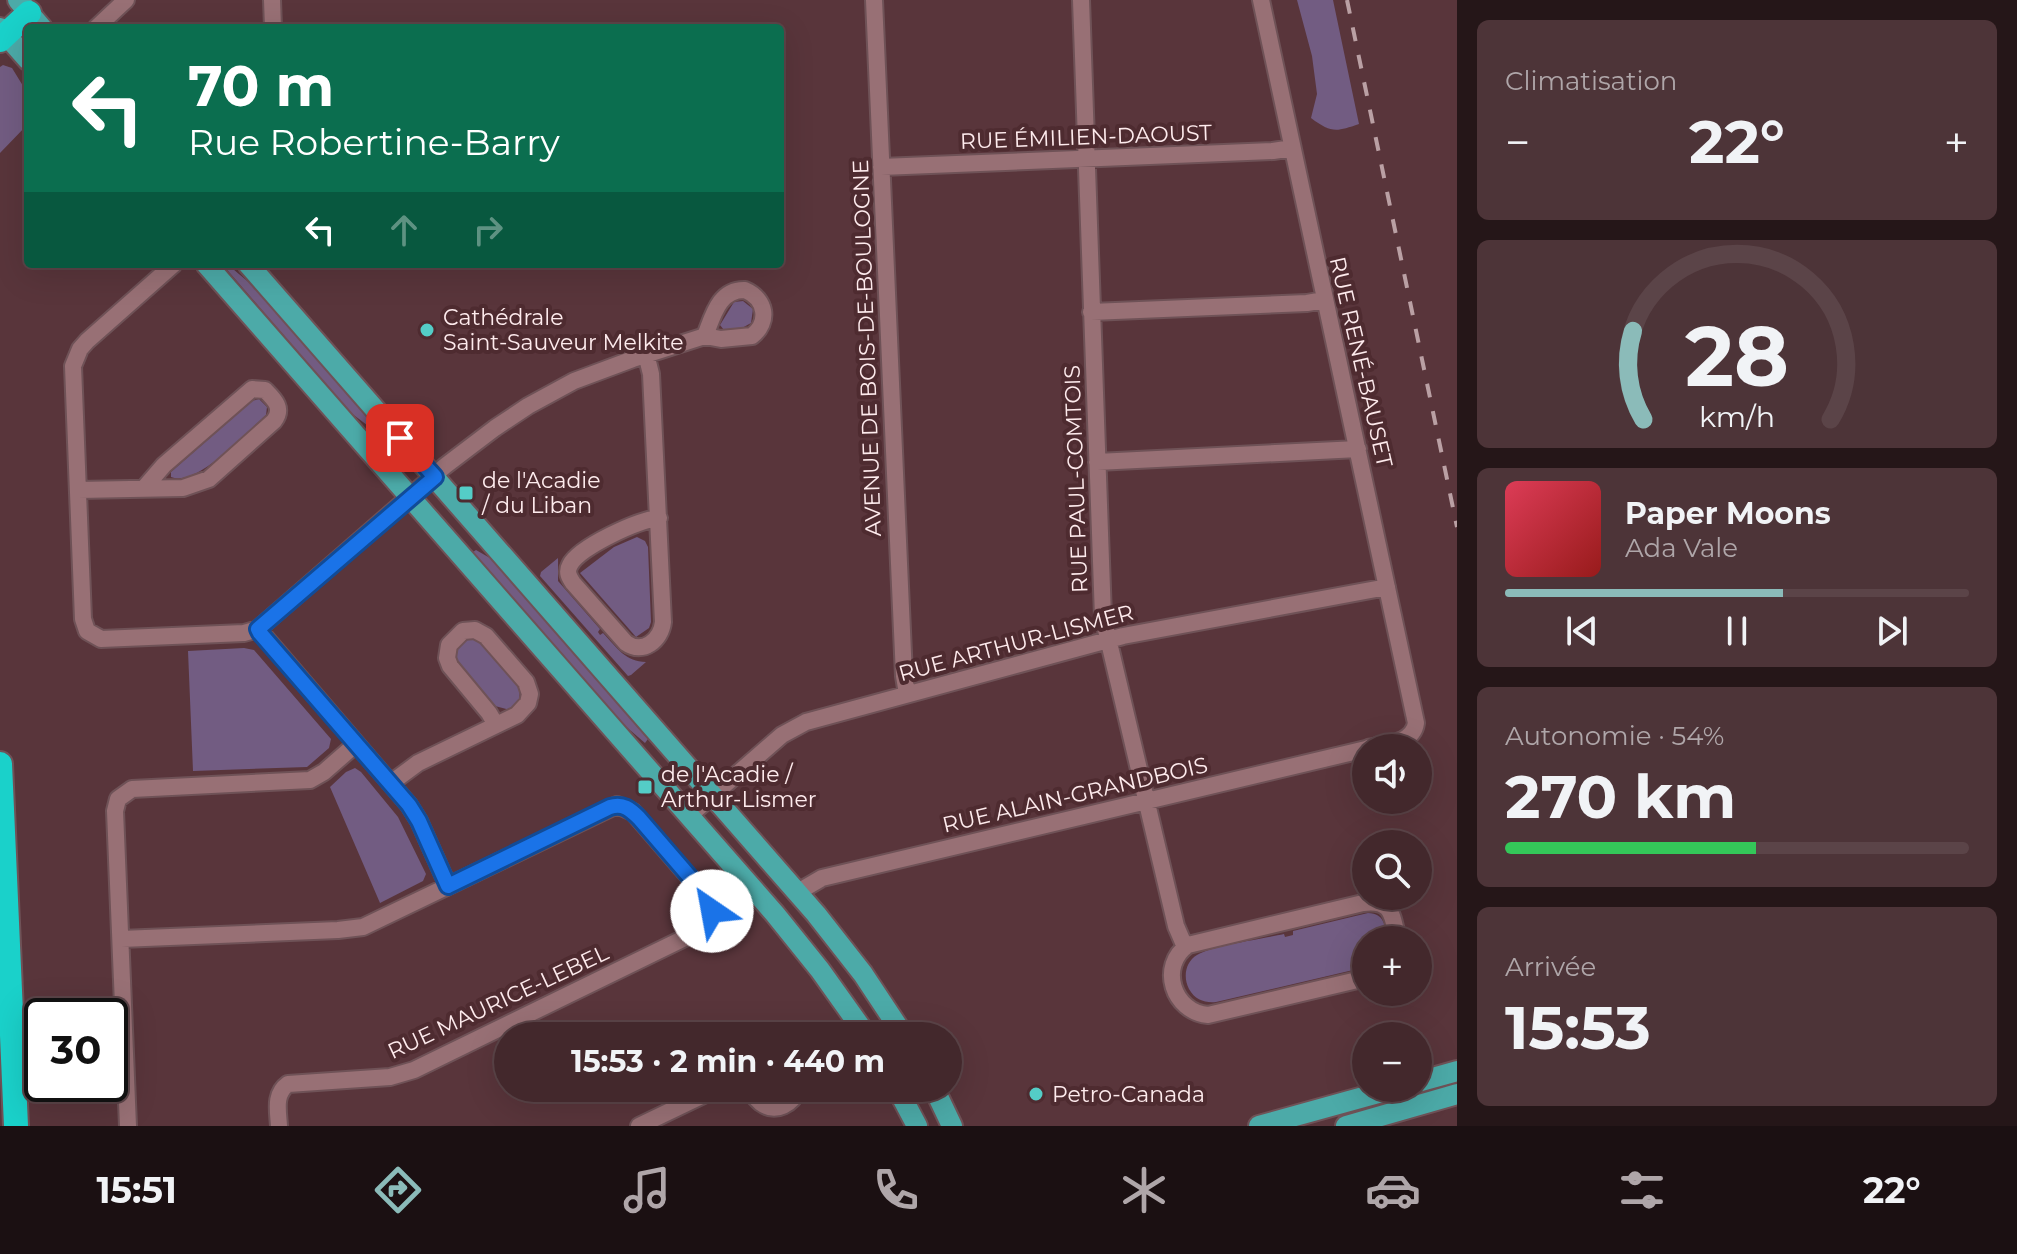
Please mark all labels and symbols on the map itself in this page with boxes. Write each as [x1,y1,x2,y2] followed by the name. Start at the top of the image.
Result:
[960,119,1213,155] street label: RUE ÉMILIEN-DAOUST
[847,159,887,537] street label: AVENUE DE BOIS-DE-BOULOGNE
[1324,254,1398,470] street label: RUE RENÉ-BAUSET
[443,304,683,356] place label: Cathédrale Saint-Sauveur Melkite
[418,321,436,339] marker: Cathédrale Saint-Sauveur Melkite
[1059,365,1093,593] street label: RUE PAUL-COMTOIS
[366,404,434,472] pin
[481,467,601,519] place label: de l'Acadie / du Liban
[457,484,475,502] marker: de l'Acadie / du Liban
[895,599,1137,687] street label: RUE ARTHUR-LISMER
[940,751,1210,839] street label: RUE ALAIN-GRANDBOIS
[661,761,817,813] place label: de l'Acadie / Arthur-Lismer
[636,778,654,796] marker: de l'Acadie / Arthur-Lismer
[670,869,754,953] position arrow
[383,939,613,1065] street label: RUE MAURICE-LEBEL
[24,998,128,1102] speed limit sign: 30
[1052,1081,1205,1108] place label: Petro-Canada
[1027,1085,1045,1103] marker: Petro-Canada

